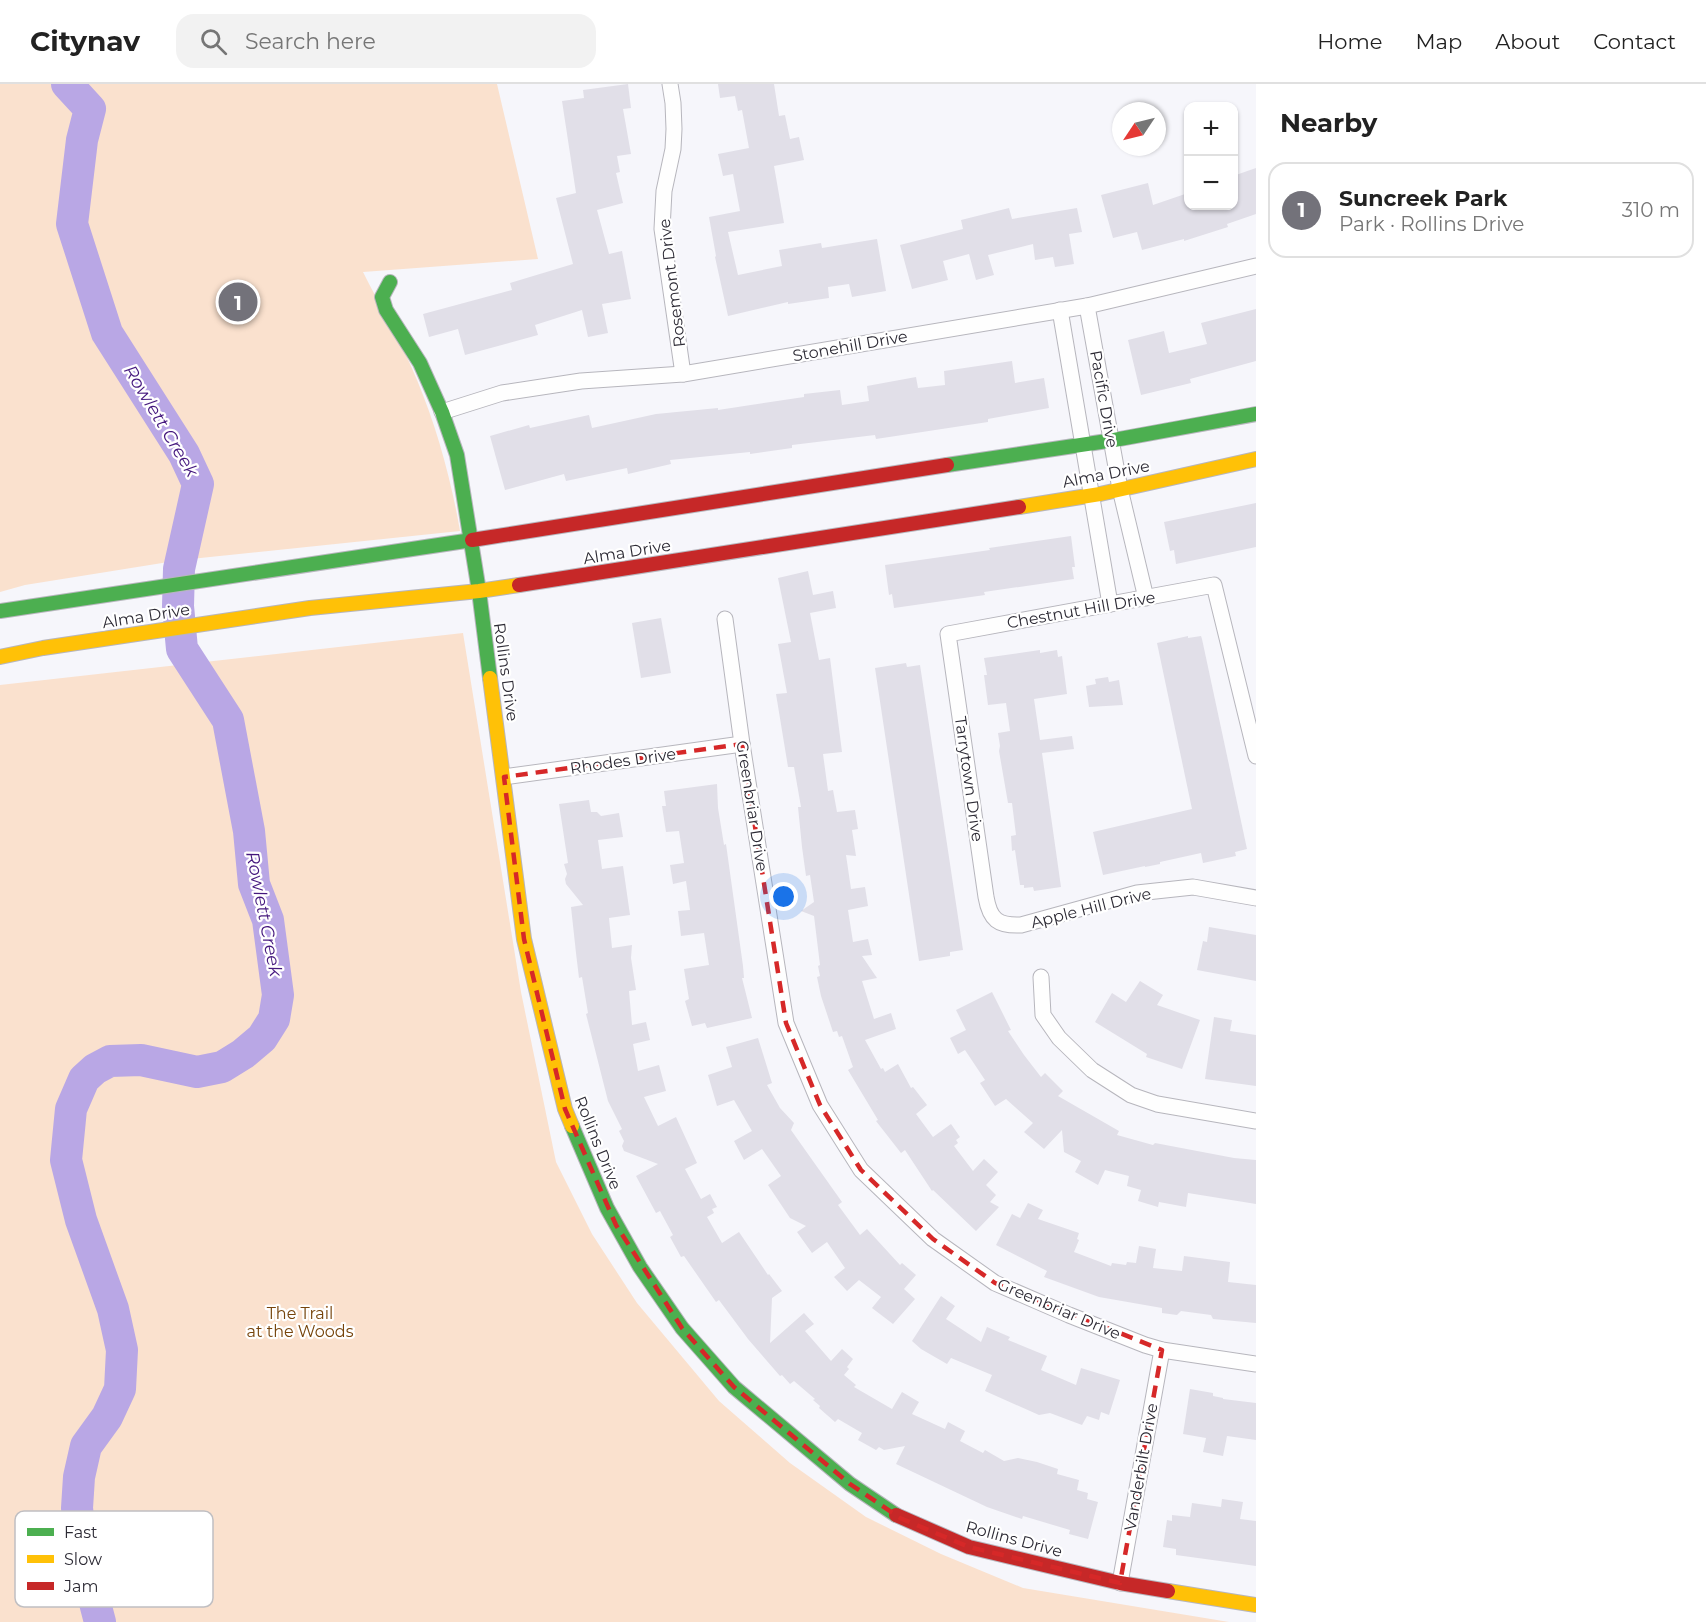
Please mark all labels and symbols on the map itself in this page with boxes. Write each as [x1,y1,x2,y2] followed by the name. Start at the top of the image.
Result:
[1112,102,1166,156] north arrow
[655,218,689,348] street label: Rosemont Drive
[218,280,258,324] pin: 1
[791,327,909,365] street label: Stonehill Drive
[1086,349,1122,449] street label: Pacific Drive
[119,361,204,482] water label: Rowlett Creek
[1061,456,1151,492] street label: Alma Drive
[582,536,672,568] street label: Alma Drive
[1005,588,1157,632] street label: Chestnut Hill Drive
[101,600,191,632] street label: Alma Drive
[490,622,522,722] street label: Rollins Drive
[951,715,987,843] street label: Tarrytown Drive
[732,739,772,873] street label: Greenbriar Drive
[569,744,677,778] street label: Rhodes Drive
[241,850,287,980] water label: Rowlett Creek
[769,882,798,911] your location
[1029,884,1153,932] street label: Apple Hill Drive
[571,1093,625,1193] street label: Rollins Drive
[994,1274,1124,1344] street label: Greenbriar Drive
[247,1304,354,1341] park label: The Trail at the Woods
[1120,1402,1162,1532] street label: Vanderbilt Drive
[15,1511,213,1607] legend
[964,1517,1064,1561] street label: Rollins Drive
[64,1523,98,1542] text: Fast
[64,1550,102,1569] text: Slow
[63,1577,98,1596] text: Jam

